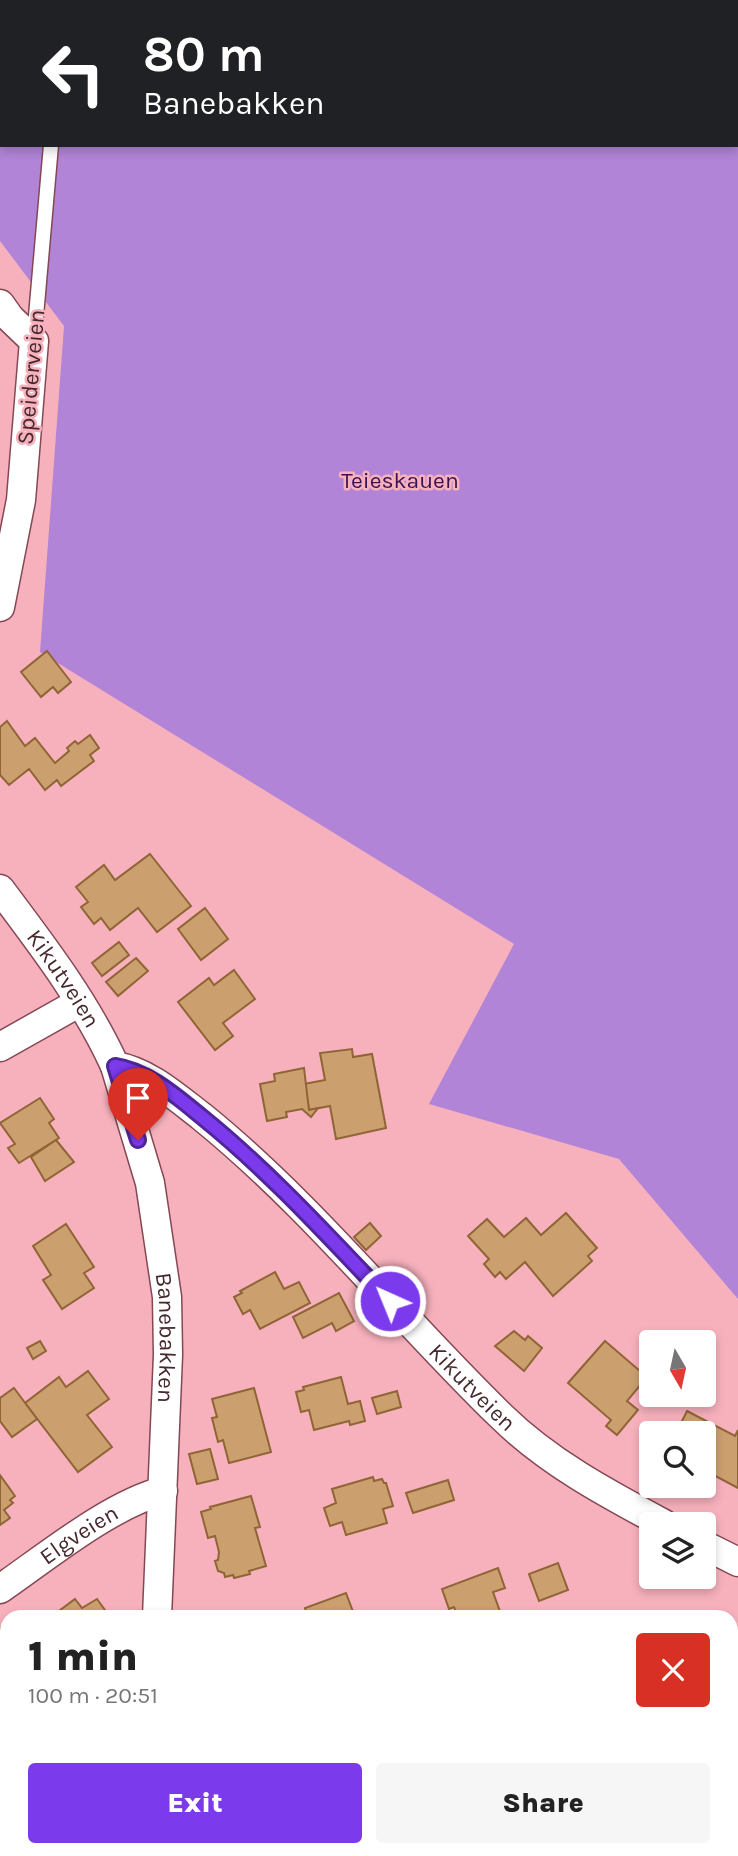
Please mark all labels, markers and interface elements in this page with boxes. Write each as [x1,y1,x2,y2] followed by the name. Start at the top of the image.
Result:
[143,26,265,83] text: 80 m
[28,28,119,119] icon: left
[143,85,325,122] text: Banebakken
[12,308,50,446] street label: Speiderveien
[341,467,459,494] park label: Teieskauen
[21,924,106,1032] street label: Kikutveien
[108,1068,168,1140] pin
[119,1079,157,1117] icon: arrive
[353,1264,427,1338] position arrow
[150,1271,182,1403] street label: Banebakken
[639,1330,716,1407] north arrow
[639,1330,716,1589] map controls
[423,1338,522,1437] street label: Kikutveien
[639,1421,716,1498] button: search
[34,1499,123,1570] street label: Elgveien
[639,1512,716,1589] button: layers
[28,1631,138,1681] text: 1 min
[636,1633,710,1707] button: close
[28,1682,158,1709] text: 100 m · 20:51
[28,1763,362,1843] button: Exit
[376,1763,710,1843] button: Share

